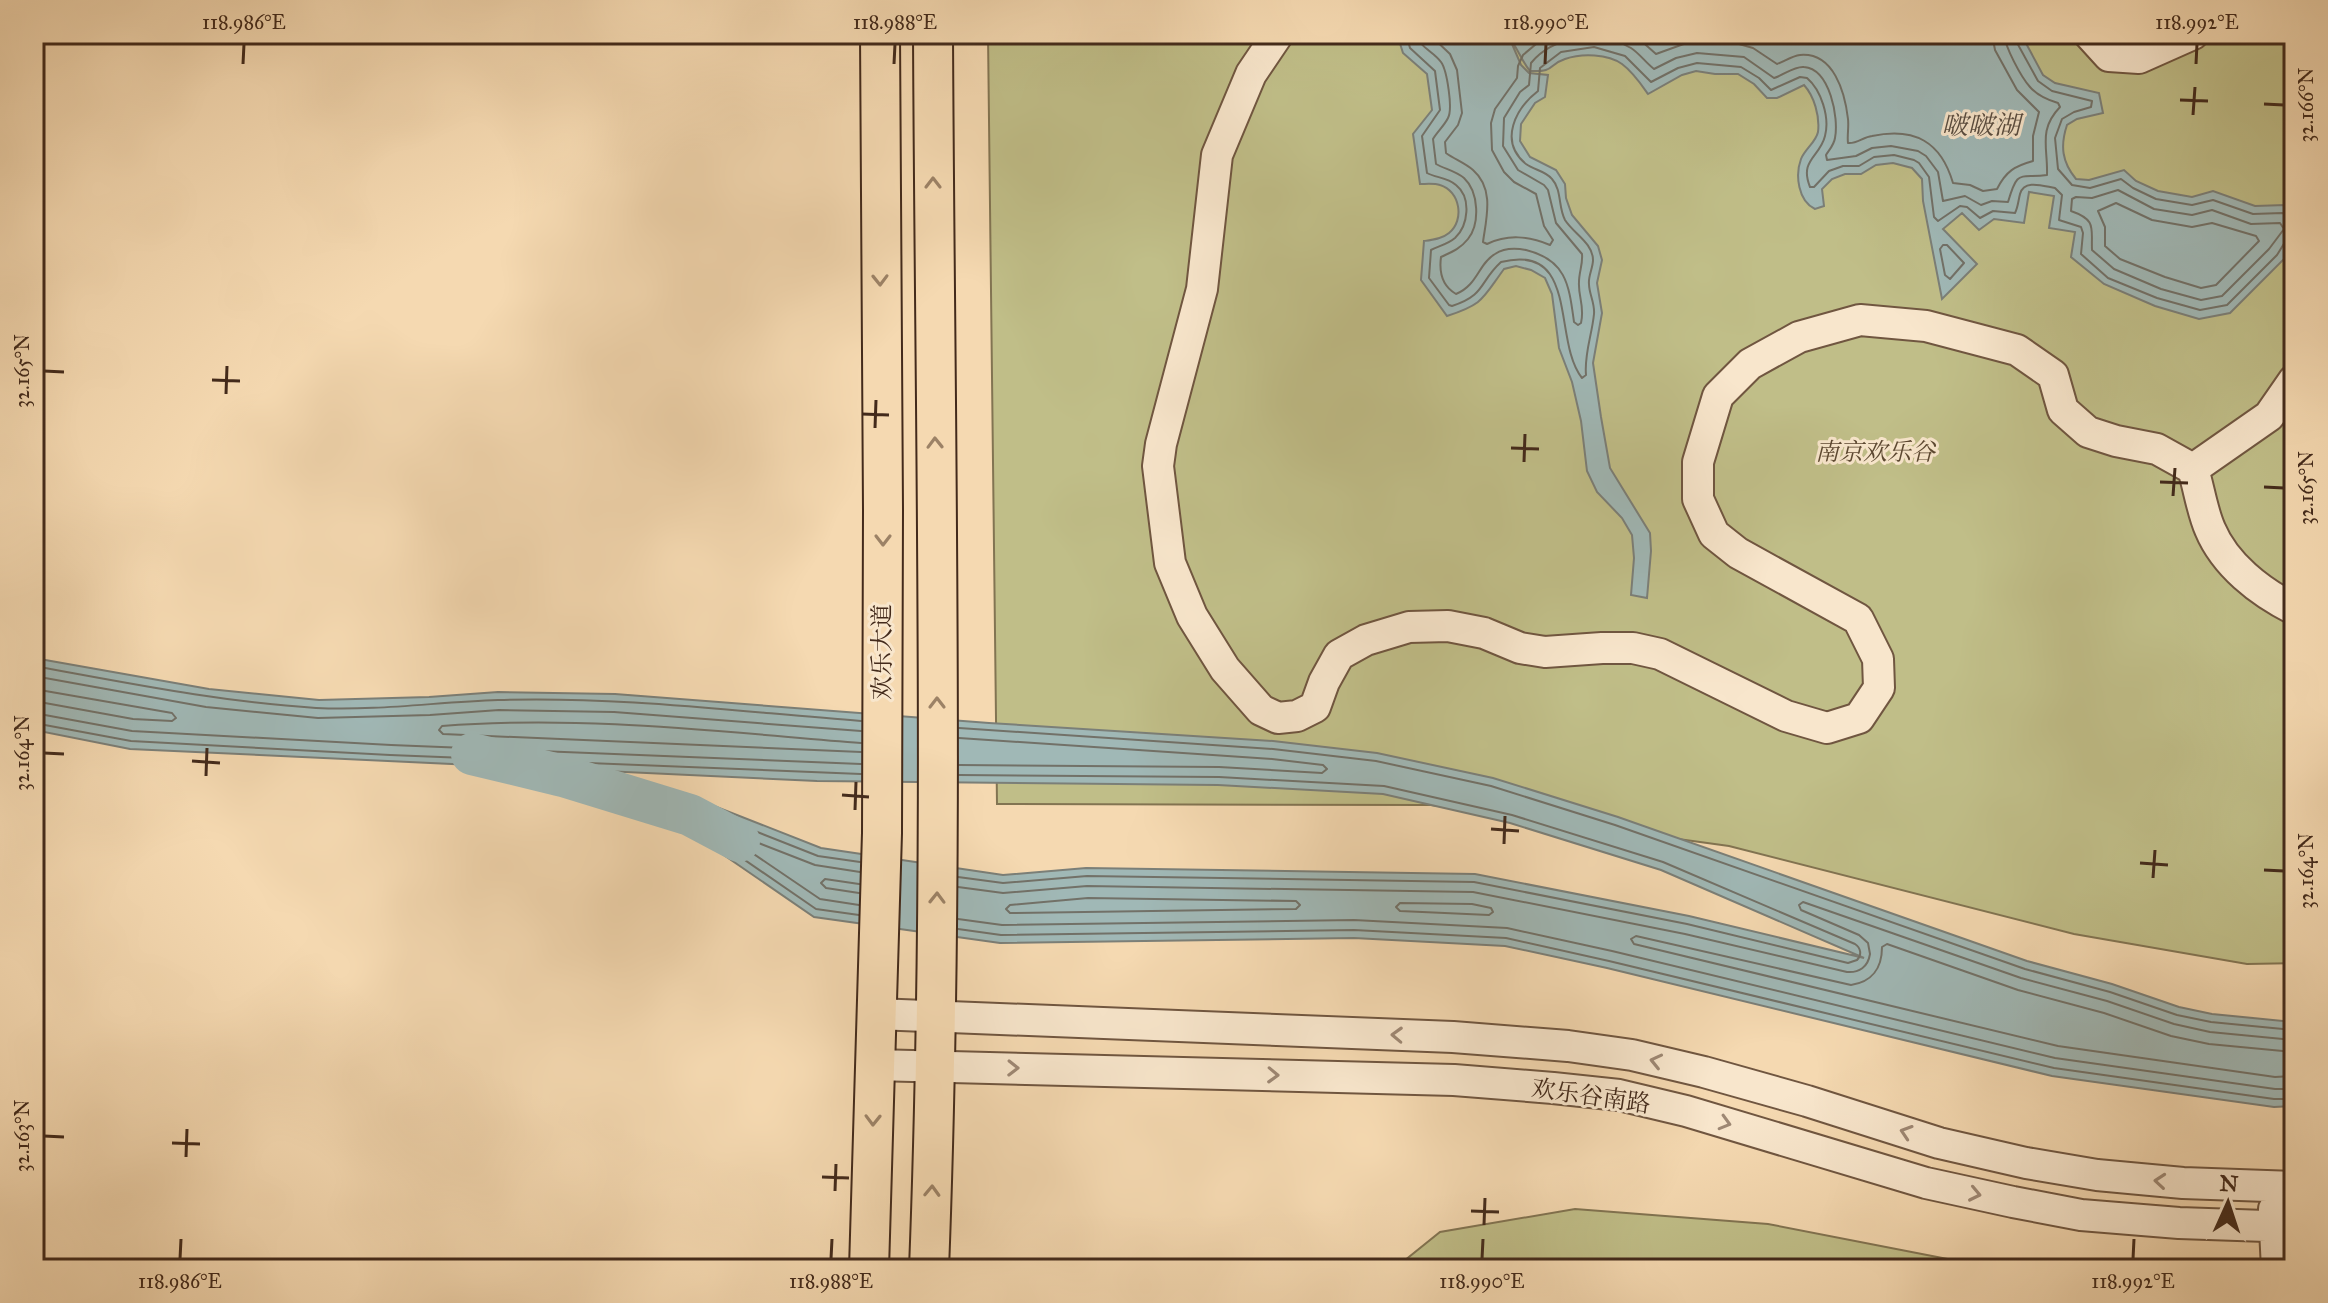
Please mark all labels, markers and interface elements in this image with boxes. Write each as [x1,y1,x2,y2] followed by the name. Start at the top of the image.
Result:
[202,10,286,34] text: 118.986°E
[853,10,937,34] text: 118.988°E
[1503,10,1589,34] text: 118.990°E
[2155,10,2239,34] text: 118.992°E
[2294,67,2318,142] text: 32.166°N
[1942,109,2024,141] water label: 啵啵湖
[924,176,942,189] one-way arrow
[872,274,889,287] one-way arrow
[10,334,34,408] text: 32.165°N
[926,436,944,449] one-way arrow
[1815,437,1937,467] park label: 南京欢乐谷
[2294,451,2318,525] text: 32.165°N
[874,534,892,547] one-way arrow
[867,604,897,700] street label: 欢乐大道
[928,696,946,709] one-way arrow
[10,715,34,791] text: 32.164°N
[2294,833,2318,909] text: 32.164°N
[928,891,946,904] one-way arrow
[1390,1026,1403,1043] one-way arrow
[1649,1053,1663,1070] one-way arrow
[1007,1060,1020,1077] one-way arrow
[1267,1066,1280,1083] one-way arrow
[1529,1073,1653,1119] street label: 欢乐谷南路
[10,1100,34,1172] text: 32.163°N
[864,1114,882,1127] one-way arrow
[1717,1114,1731,1130] one-way arrow
[1899,1125,1913,1141] one-way arrow
[2188,1163,2268,1243] north arrow
[2219,1170,2239,1198] text: N
[2153,1173,2166,1190] one-way arrow
[924,1184,941,1197] one-way arrow
[1968,1185,1981,1202] one-way arrow
[138,1269,222,1293] text: 118.986°E
[789,1269,873,1293] text: 118.988°E
[1439,1269,1525,1293] text: 118.990°E
[2091,1269,2175,1293] text: 118.992°E

